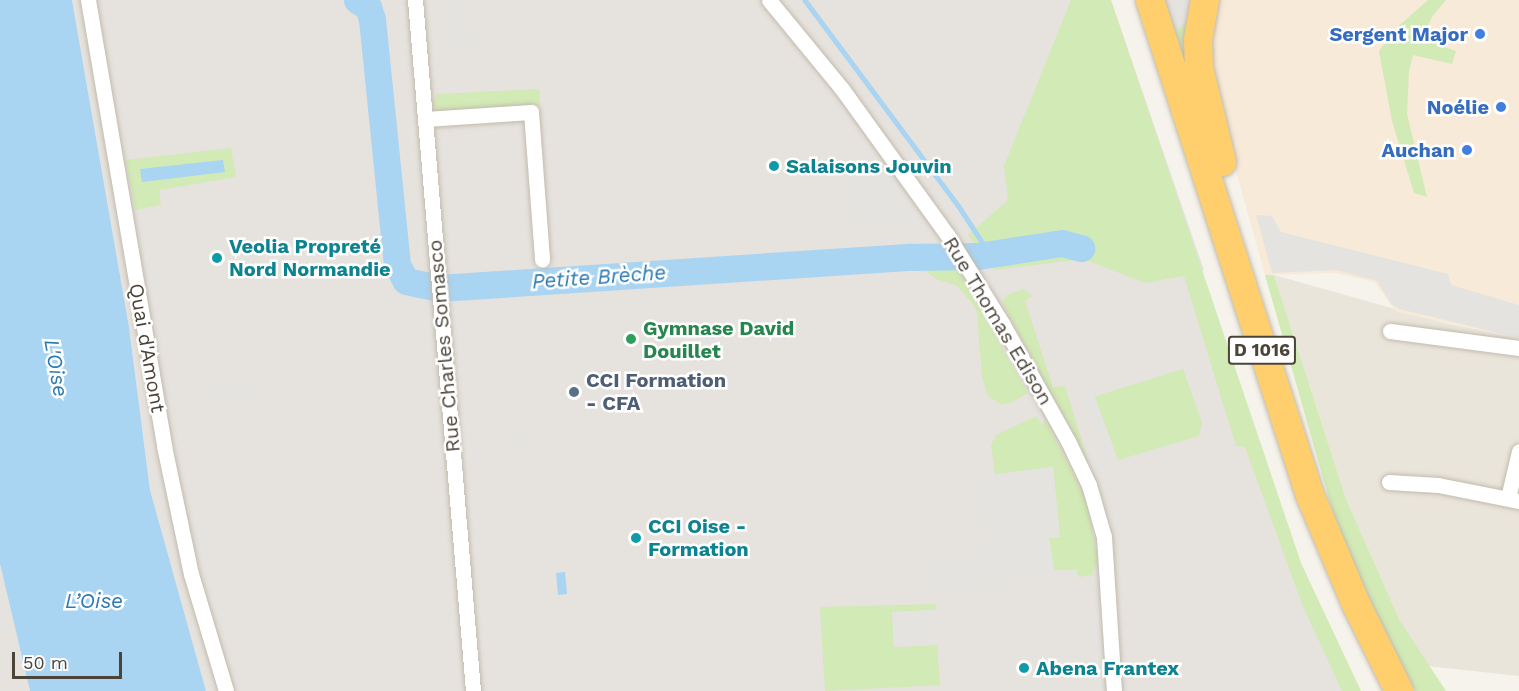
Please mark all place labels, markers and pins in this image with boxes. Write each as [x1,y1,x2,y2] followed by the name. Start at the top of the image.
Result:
[1329,22,1468,46] place label: Sergent Major
[1473,27,1487,41] marker: Sergent Major
[1427,95,1489,119] place label: Noélie
[1494,100,1508,114] marker: Noélie
[1381,138,1455,162] place label: Auchan
[1460,143,1474,157] marker: Auchan
[786,154,952,178] place label: Salaisons Jouvin
[767,159,781,173] marker: Salaisons Jouvin
[229,234,391,281] place label: Veolia Propreté Nord Normandie
[210,251,224,265] marker: Veolia Propreté Nord Normandie
[643,316,794,363] place label: Gymnase David Douillet
[624,332,638,346] marker: Gymnase David Douillet
[586,368,726,415] place label: CCI Formation - CFA
[567,385,581,399] marker: CCI Formation - CFA
[648,514,749,561] place label: CCI Oise - Formation
[629,531,643,545] marker: CCI Oise - Formation
[1036,656,1179,680] place label: Abena Frantex
[1017,661,1031,675] marker: Abena Frantex

